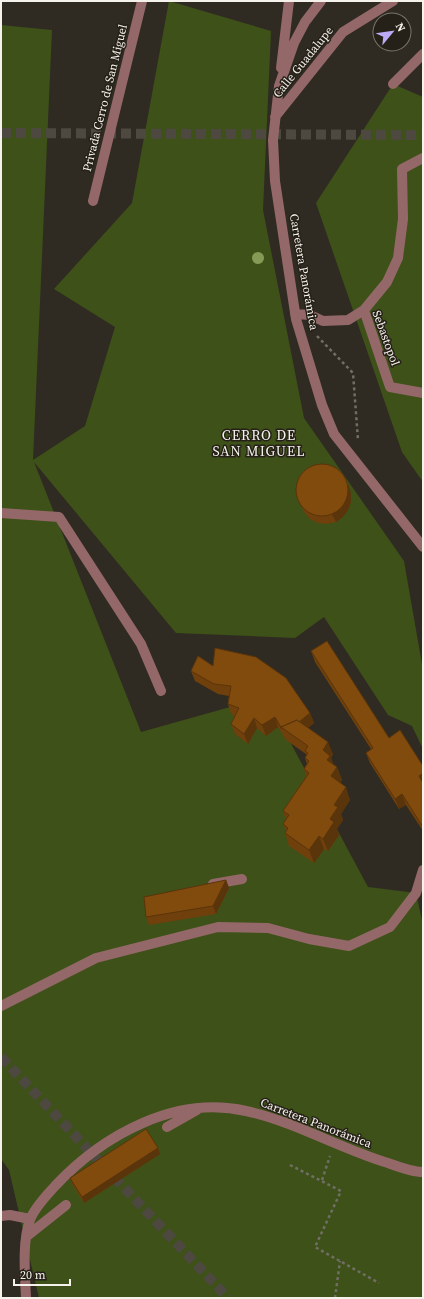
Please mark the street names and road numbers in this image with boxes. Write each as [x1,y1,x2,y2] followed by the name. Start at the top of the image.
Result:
[79,22,131,173] street label: Privada Cerro de San Miguel
[269,23,337,101] street label: Calle Guadalupe
[286,213,322,332] street label: Carretera Panorámica
[369,308,404,368] street label: Sebastopol
[258,1094,375,1152] street label: Carretera Panorámica

